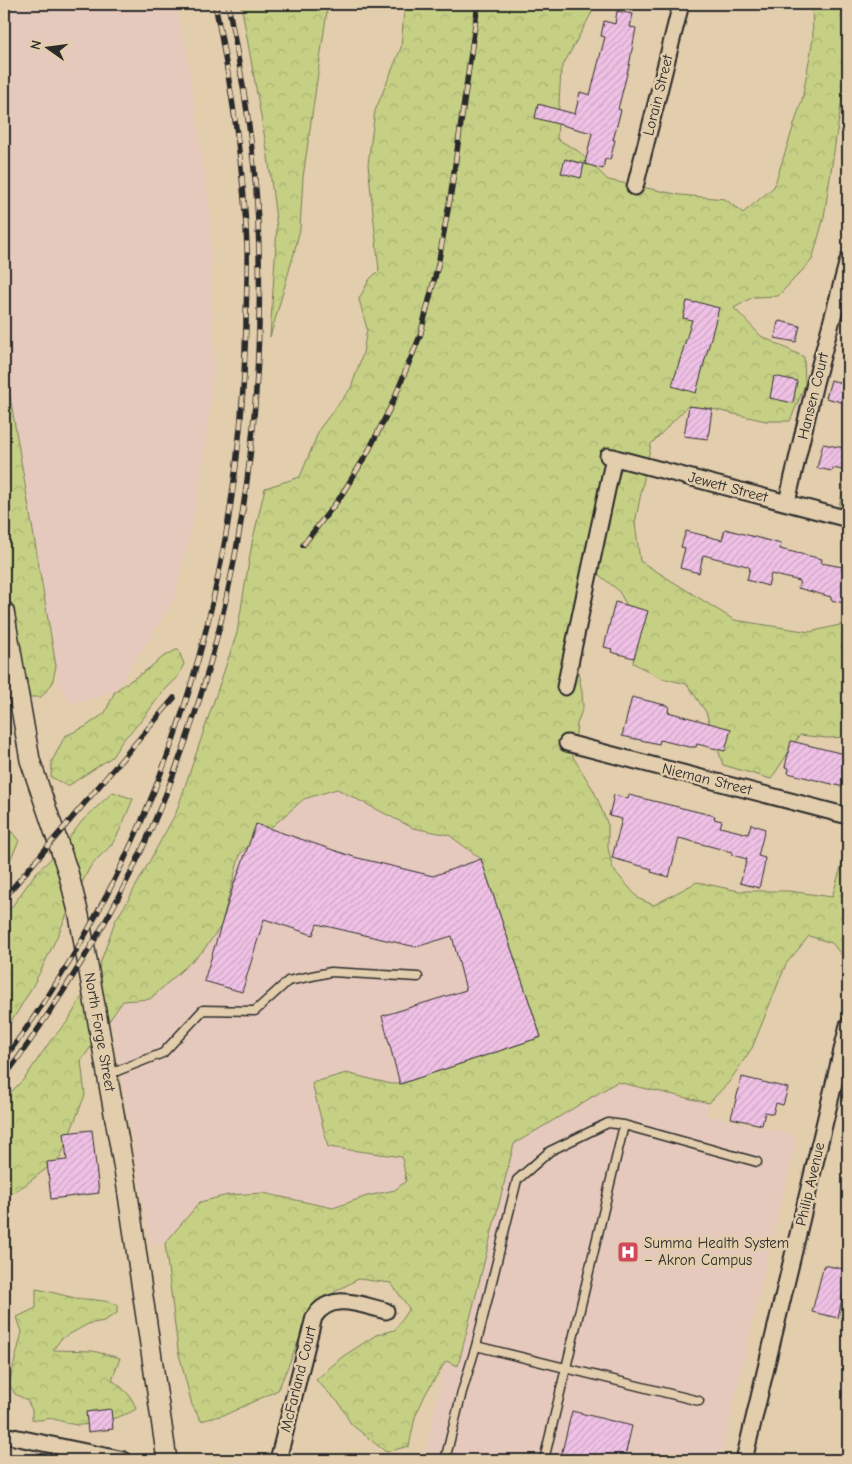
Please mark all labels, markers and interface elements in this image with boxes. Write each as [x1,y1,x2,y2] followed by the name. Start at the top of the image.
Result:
[22,22,72,72] north arrow
[27,38,45,51] text: N
[639,52,677,137] street label: Lorain Street
[794,350,833,441] street label: Hansen Court
[686,468,770,506] street label: Jewett Street
[660,759,754,799] street label: Nieman Street
[81,971,119,1094] street label: North Forge Street
[792,1140,828,1228] street label: Philip Avenue
[644,1234,789,1269] place label: Summa Health System – Akron Campus
[616,1240,640,1264] hospital icon: Summa Health System – Akron Campus
[276,1323,320,1434] street label: McFarland Court

